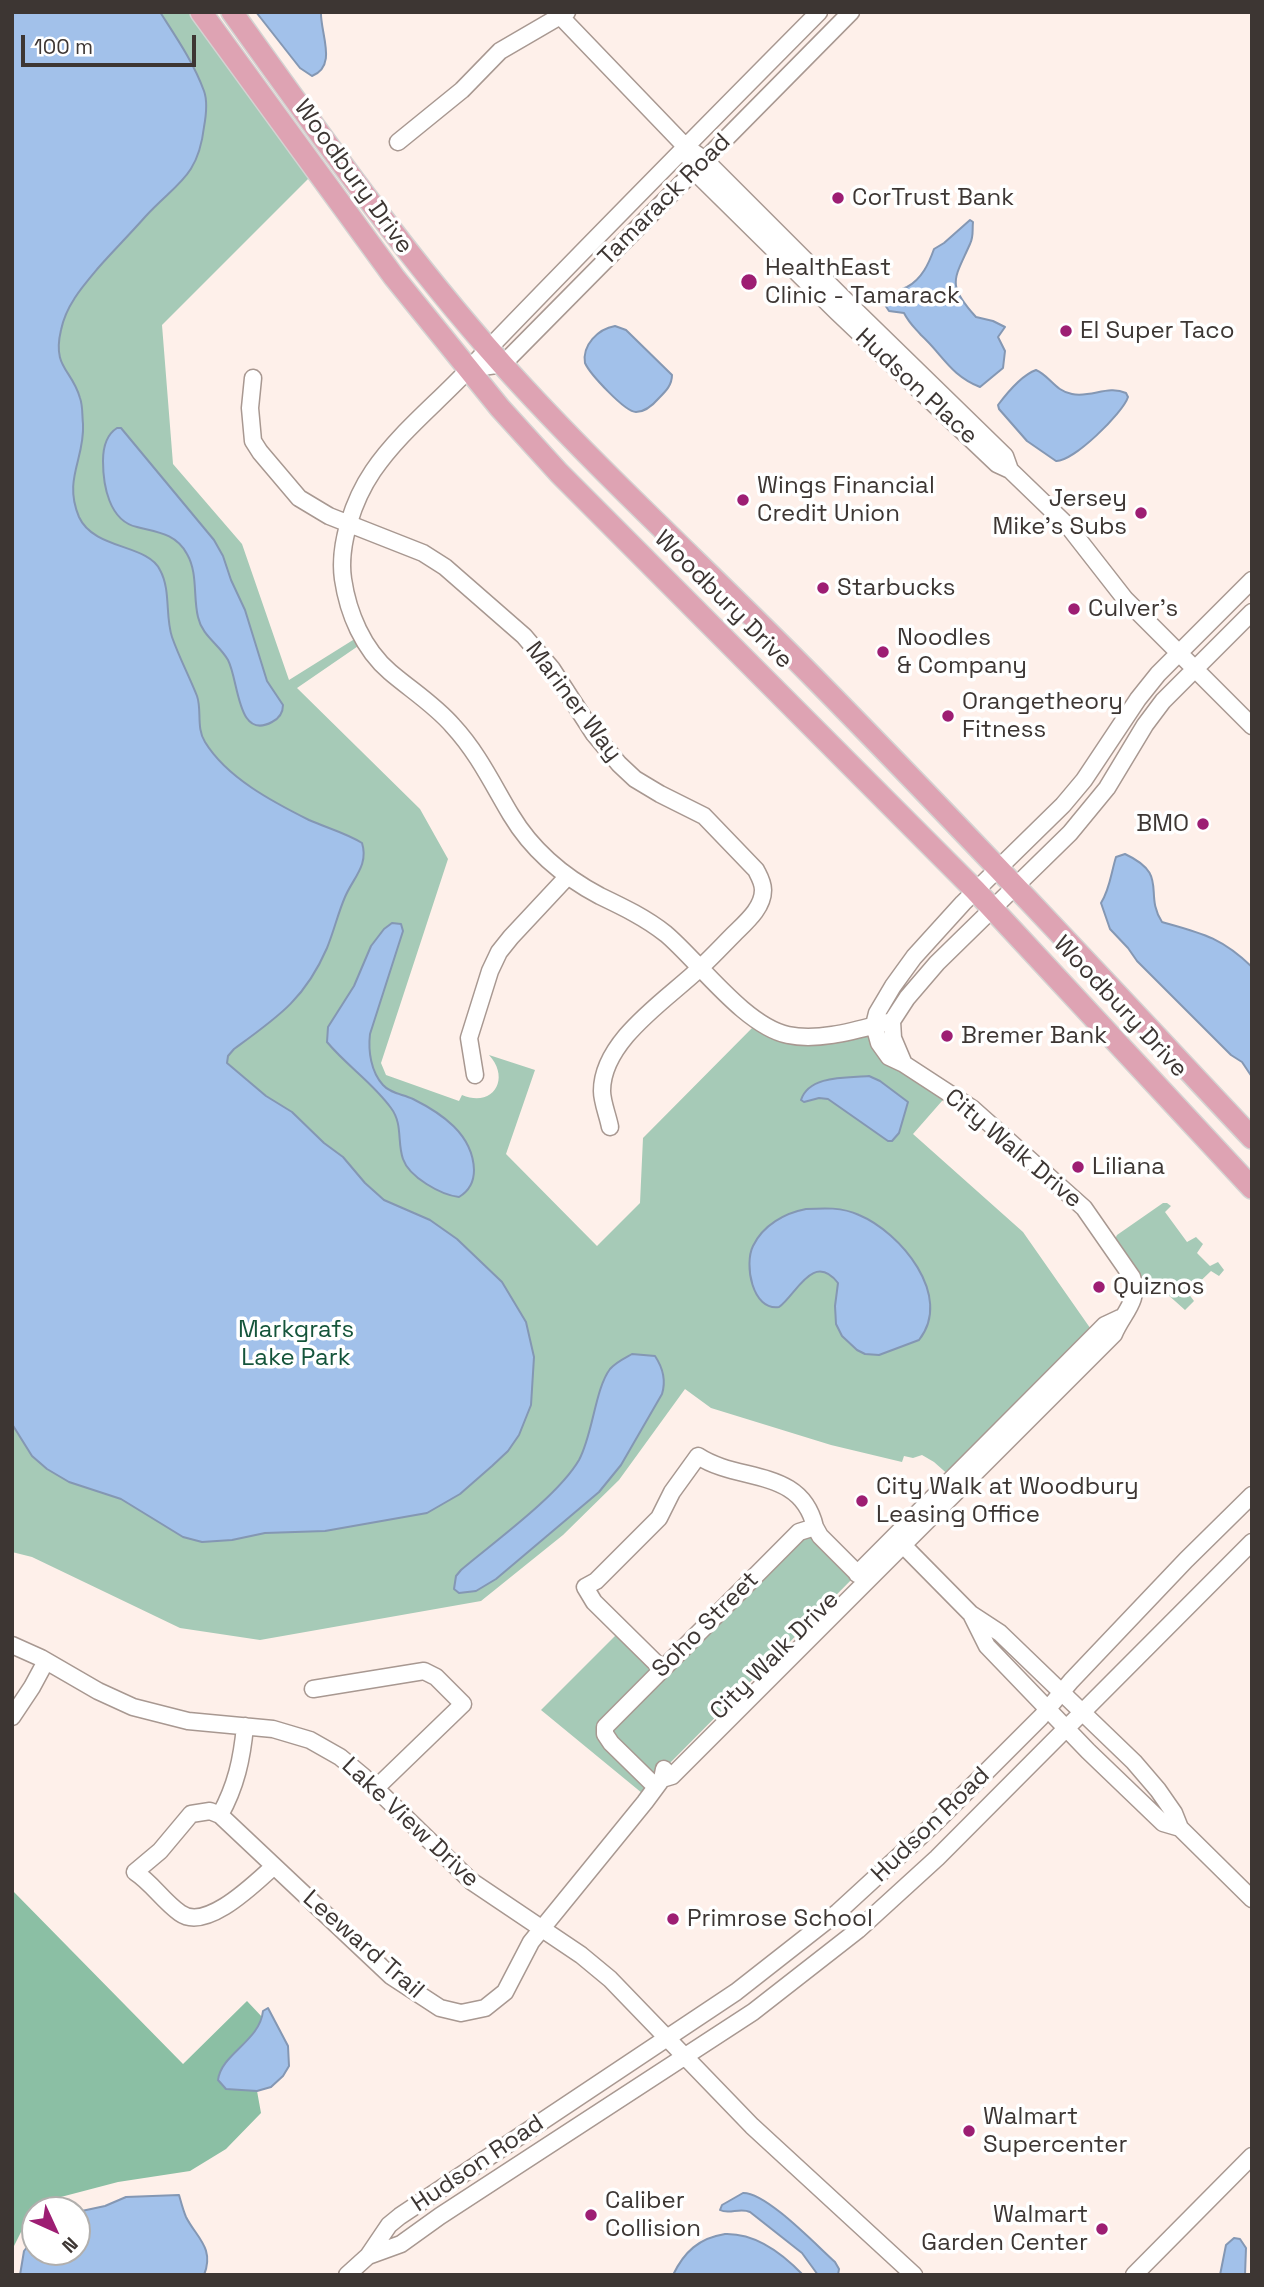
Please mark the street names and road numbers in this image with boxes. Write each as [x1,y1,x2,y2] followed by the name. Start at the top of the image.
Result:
[287,94,419,260] street label: Woodbury Drive
[593,128,737,272] street label: Tamarack Road
[849,323,983,451] street label: Hudson Place
[648,525,798,675] street label: Woodbury Drive
[519,636,627,768] street label: Mariner Way
[1047,930,1193,1084] street label: Woodbury Drive
[939,1083,1087,1215] street label: City Walk Drive
[647,1566,765,1684] street label: Soho Street
[705,1586,845,1726] street label: City Walk Drive
[335,1752,485,1894] street label: Lake View Drive
[866,1761,996,1889] street label: Hudson Road
[297,1885,429,2005] street label: Leeward Trail
[406,2109,550,2219] street label: Hudson Road

